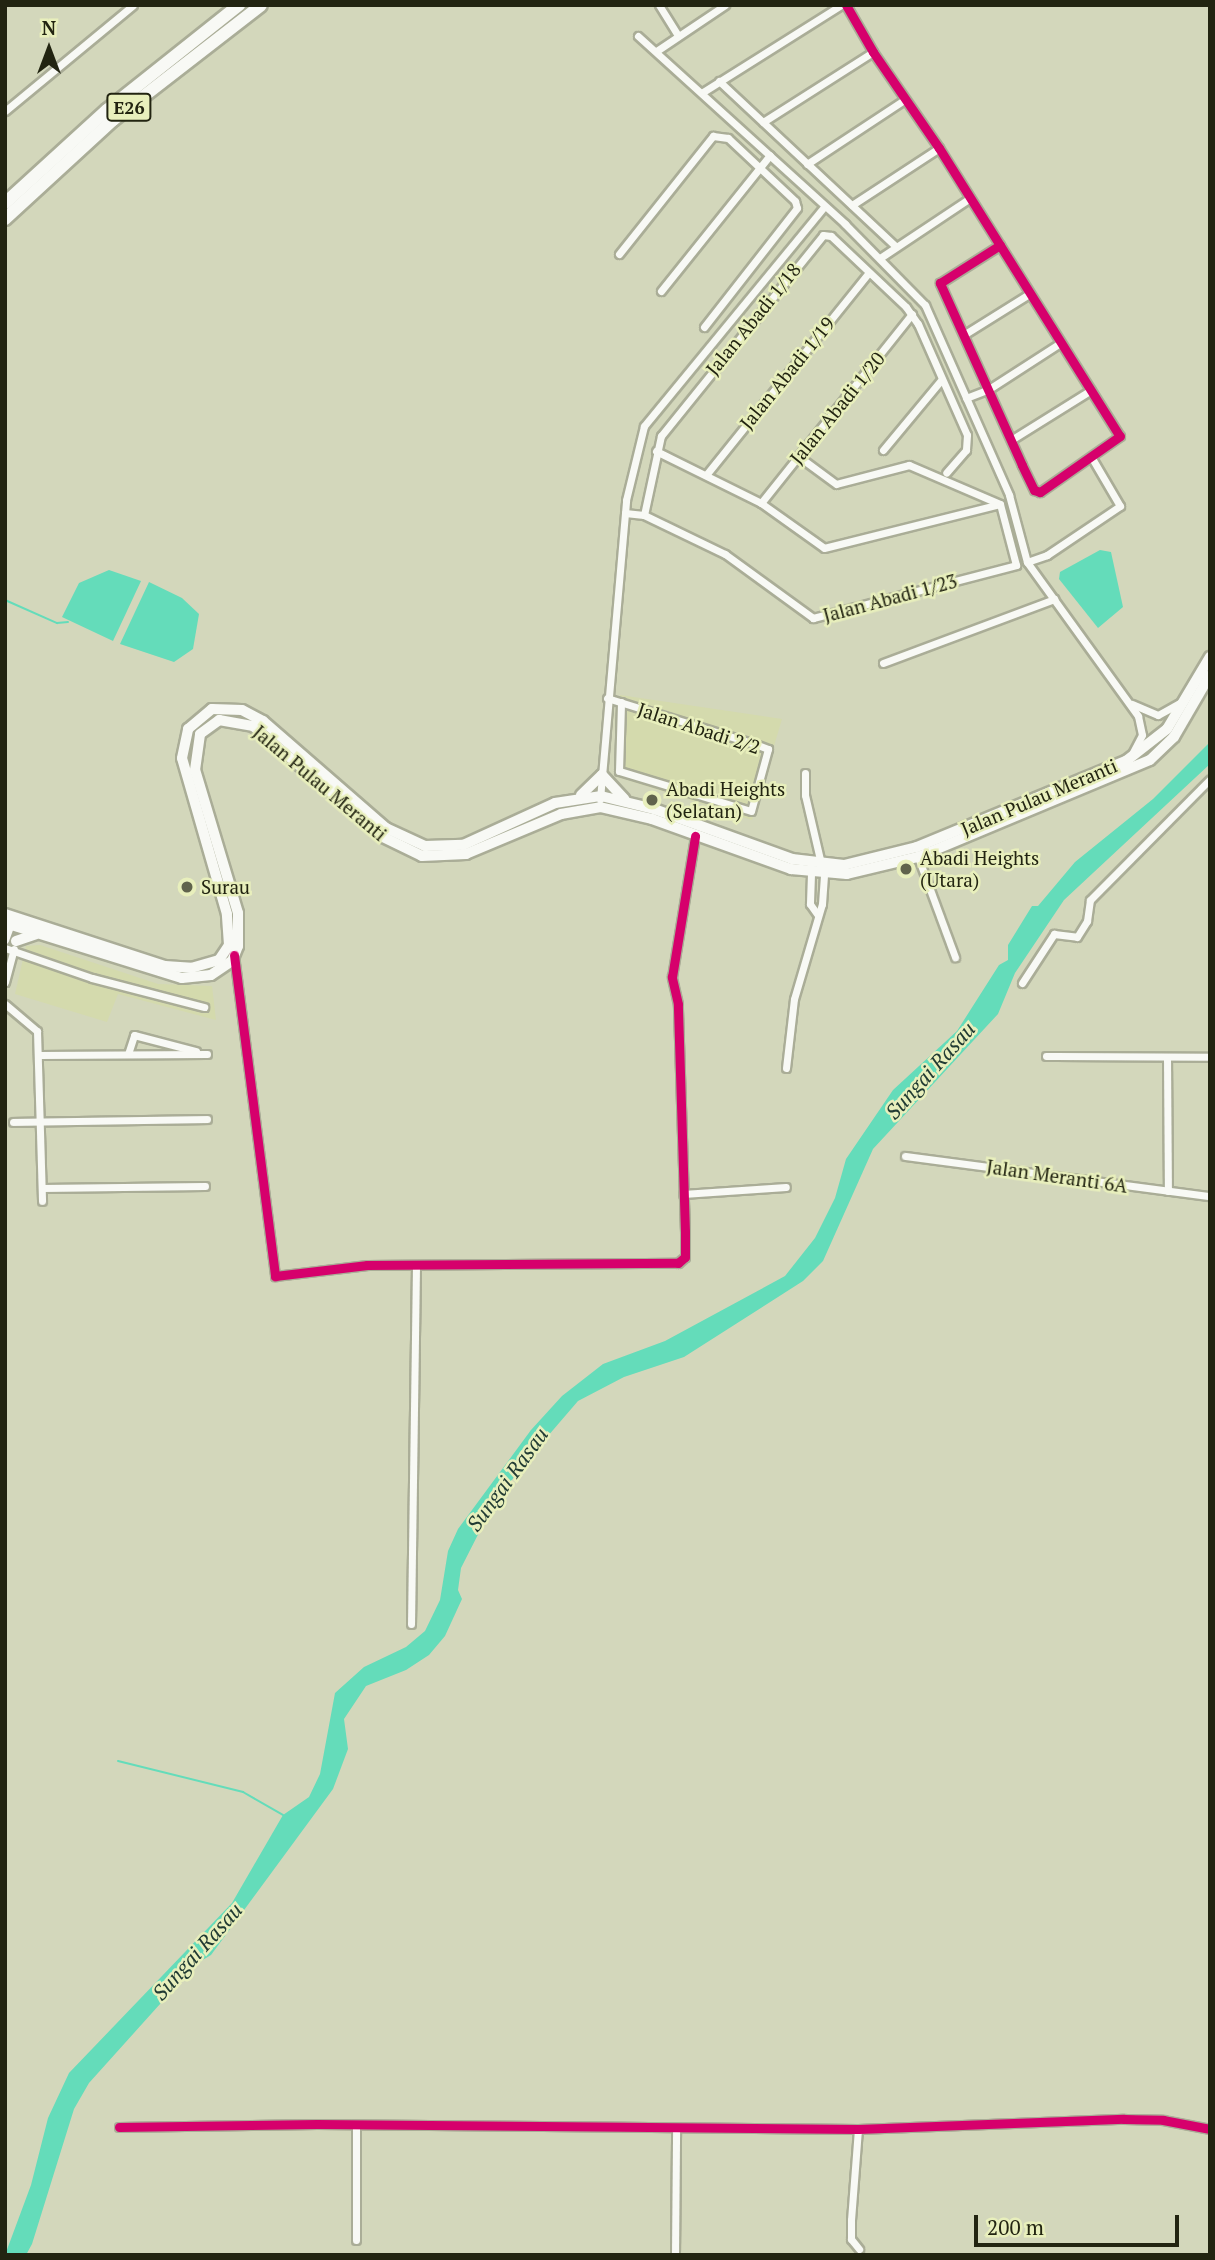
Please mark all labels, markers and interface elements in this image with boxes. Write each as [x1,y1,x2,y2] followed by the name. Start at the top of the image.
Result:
[14,14,84,84] north arrow
[42,15,56,40] text: N
[106,92,152,122] road number: E26
[701,258,805,380] street label: Jalan Abadi 1/18
[735,312,839,434] street label: Jalan Abadi 1/19
[785,347,889,469] street label: Jalan Abadi 1/20
[820,569,960,627] street label: Jalan Abadi 1/23
[635,697,763,759] street label: Jalan Abadi 2/2
[249,720,391,846] street label: Jalan Pulau Meranti
[958,754,1120,840] street label: Jalan Pulau Meranti
[666,778,785,822] place label: Abadi Heights (Selatan)
[644,792,660,808] marker: Abadi Heights (Selatan)
[920,847,1039,891] place label: Abadi Heights (Utara)
[898,861,914,877] marker: Abadi Heights (Utara)
[201,876,250,898] place label: Surau
[179,879,195,895] marker: Surau
[880,1016,980,1124] water label: Sungai Rasau
[985,1155,1129,1197] street label: Jalan Meranti 6A
[461,1422,553,1536] water label: Sungai Rasau
[147,1897,247,2005] water label: Sungai Rasau
[977,2200,1182,2244] scale bar
[987,2213,1044,2241] text: 200 m

